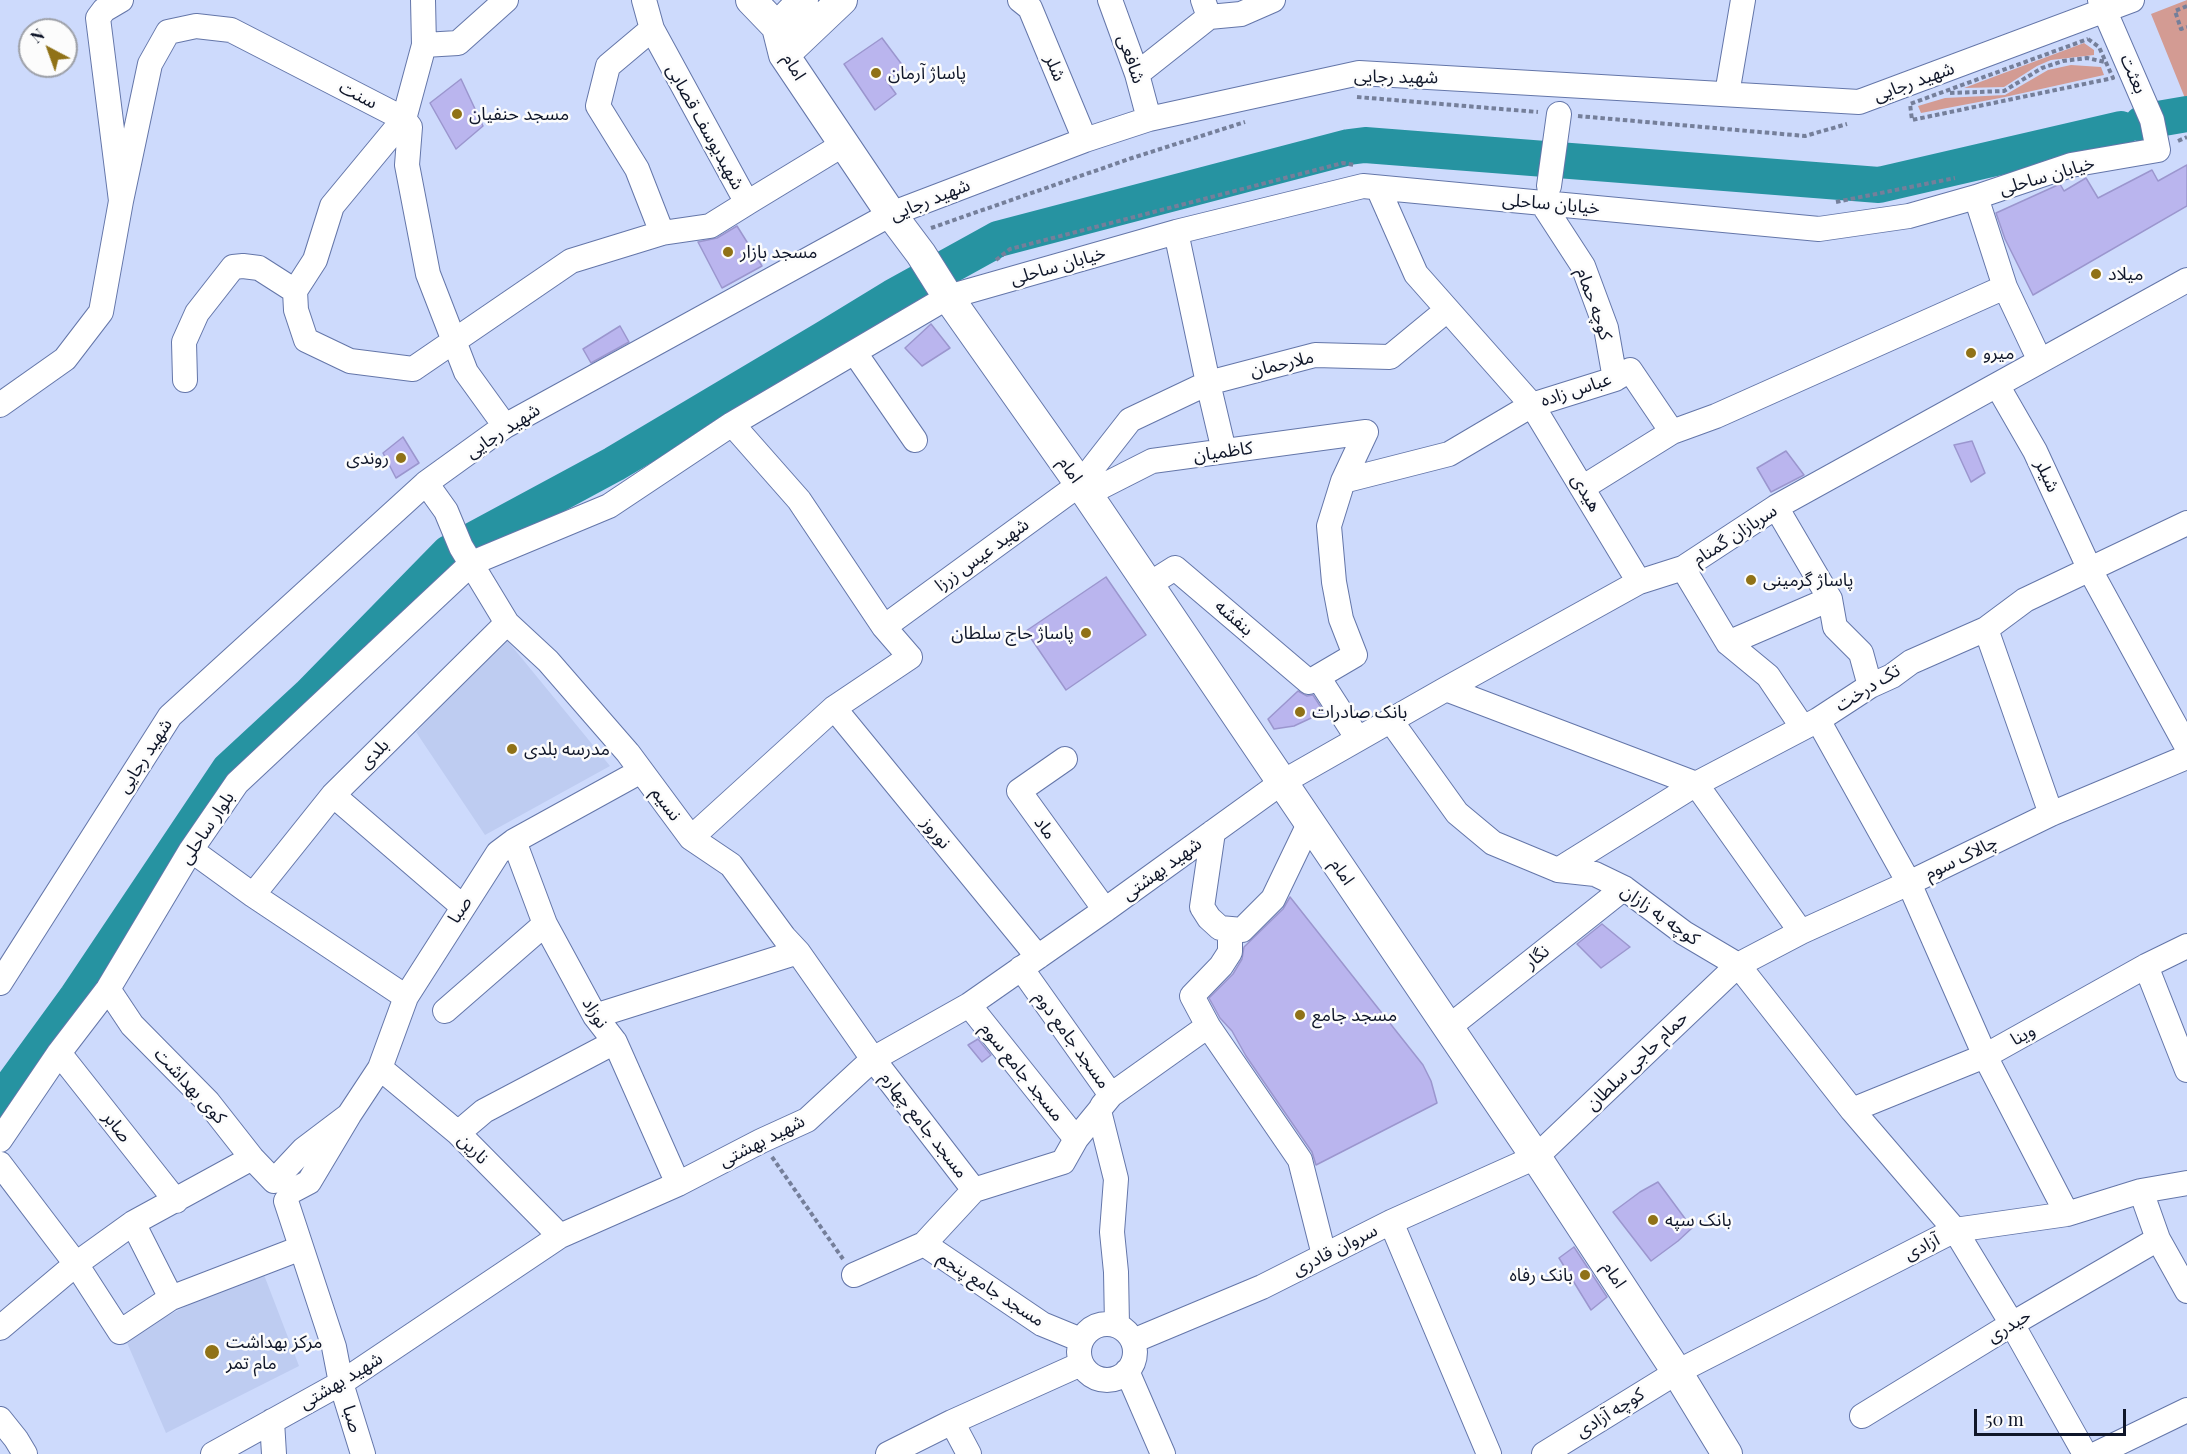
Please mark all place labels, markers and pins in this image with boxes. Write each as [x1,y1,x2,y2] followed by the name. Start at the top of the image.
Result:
[888,62,966,84] place label: پاساژ آرمان
[869,66,883,80] marker: پاساژ آرمان
[469,103,569,125] place label: مسجد حنفیان
[450,107,464,121] marker: مسجد حنفیان
[740,241,817,263] place label: مسجد بازار
[721,245,735,259] marker: مسجد بازار
[2108,263,2144,285] place label: میلاد
[2089,267,2103,281] marker: میلاد
[1983,342,2014,364] place label: میرو
[1964,346,1978,360] marker: میرو
[346,447,389,469] place label: روندی
[394,451,408,465] marker: روندی
[1763,569,1853,591] place label: پاساژ گرمینی
[1744,573,1758,587] marker: پاساژ گرمینی
[951,622,1074,644] place label: پاساژ حاج سلطان
[1079,626,1093,640] marker: پاساژ حاج سلطان
[1312,701,1407,723] place label: بانک صادرات
[1293,705,1307,719] marker: بانک صادرات
[524,738,610,760] place label: مدرسه بلدی
[505,742,519,756] marker: مدرسه بلدی
[1312,1004,1397,1026] place label: مسجد جامع
[1293,1008,1307,1022] marker: مسجد جامع
[1665,1209,1732,1231] place label: بانک سپه
[1646,1213,1660,1227] marker: بانک سپه
[1509,1264,1573,1286] place label: بانک رفاه
[1578,1268,1592,1282] marker: بانک رفاه
[226,1331,322,1374] place label: مرکز بهداشت مام تمر
[203,1343,221,1361] marker: مرکز بهداشت مام تمر

